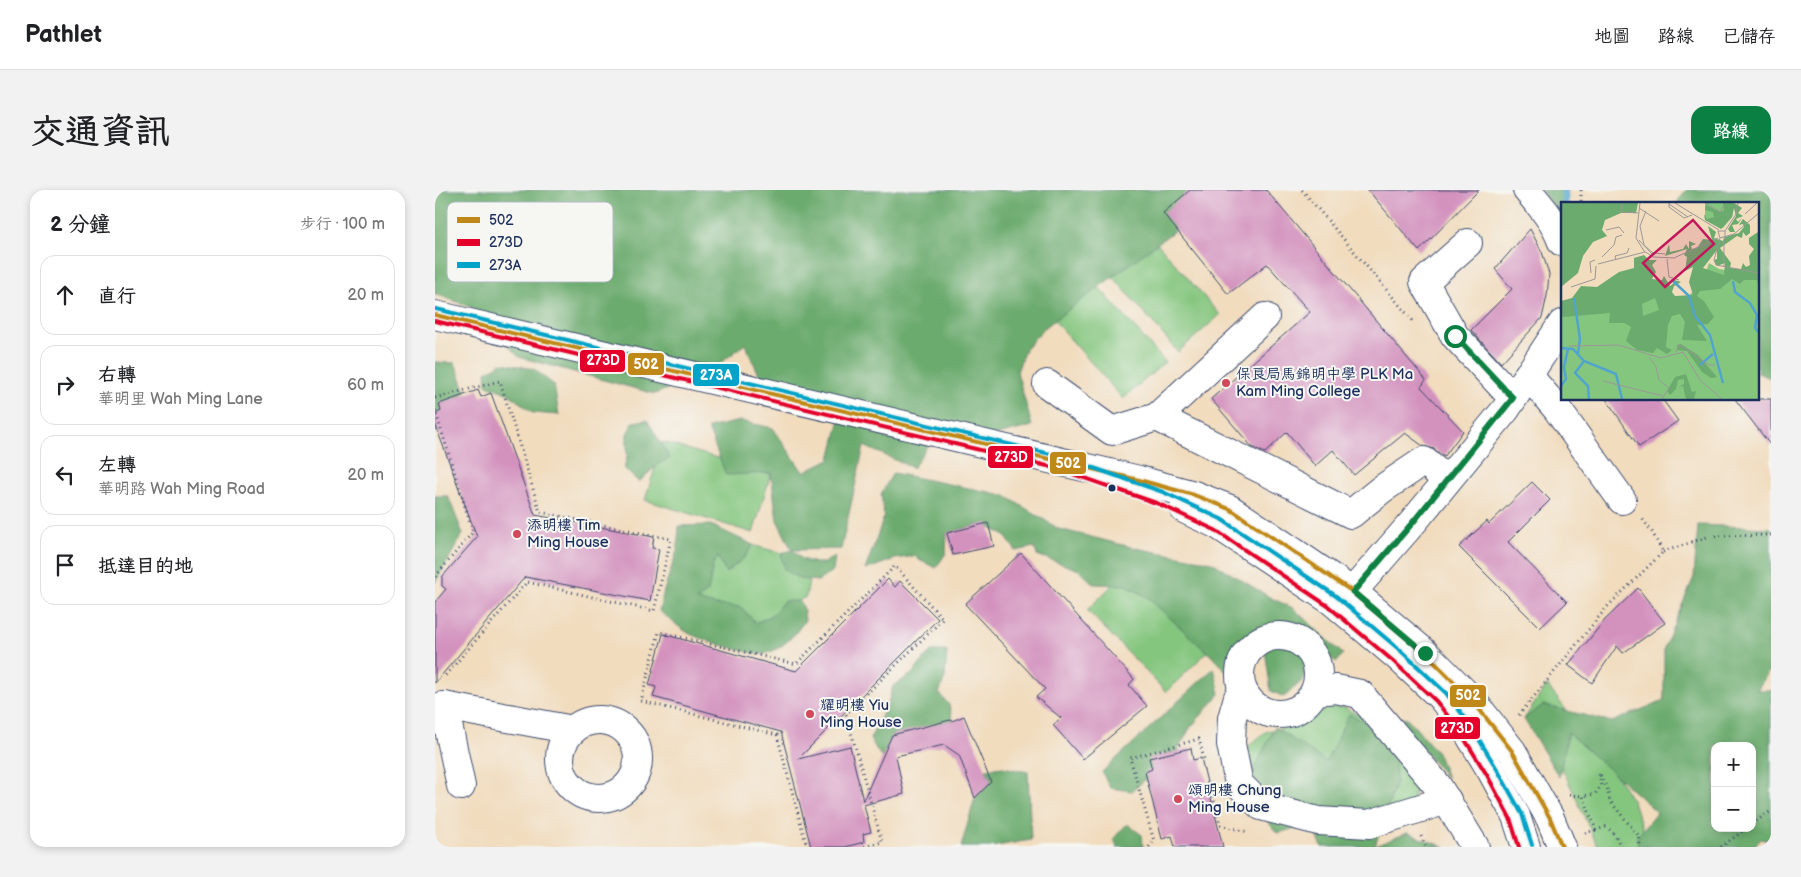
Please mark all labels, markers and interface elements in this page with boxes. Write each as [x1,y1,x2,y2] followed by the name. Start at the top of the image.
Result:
[25,20,102,49] text: Pathlet
[1594,26,1630,47] text: 地圖
[1658,26,1694,47] text: 路線
[1722,26,1776,47] text: 已儲存
[1691,106,1771,154] button: 路線
[30,111,170,154] text: 交通資訊
[447,202,613,282] legend
[1561,202,1759,400] inset map
[50,212,110,237] text: 2 分鐘
[489,212,514,229] text: 502
[300,215,385,234] text: 步行 · 100 m
[489,234,523,251] text: 273D
[489,257,522,274] text: 273A
[51,281,79,309] icon: ahead
[98,285,136,308] text: 直行
[348,286,384,305] text: 20 m
[1444,325,1467,348] route start
[579,349,626,373] line badge: 273D
[586,352,620,369] text: 273D
[627,352,665,376] line badge: 502
[633,356,659,373] text: 502
[692,363,740,387] line badge: 273A
[98,364,136,387] text: 右轉
[1236,365,1413,401] place label: 保良局馬錦明中學 PLK Ma Kam Ming College
[700,367,733,384] text: 273A
[51,371,79,399] icon: right
[347,376,384,395] text: 60 m
[1220,377,1232,389] marker: 保良局馬錦明中學 PLK Ma Kam Ming College
[98,390,263,409] text: 華明里 Wah Ming Lane
[987,445,1034,469] line badge: 273D
[994,449,1028,466] text: 273D
[1049,451,1087,475] line badge: 502
[98,454,136,477] text: 左轉
[1055,455,1081,472] text: 502
[51,461,79,489] icon: left
[348,466,384,485] text: 20 m
[98,480,265,499] text: 華明路 Wah Ming Road
[1107,483,1117,493] unlabelled marker
[527,516,609,552] place label: 添明樓 Tim Ming House
[511,528,523,540] marker: 添明樓 Tim Ming House
[51,551,79,579] icon: arrive
[98,555,193,578] text: 抵達目的地
[1414,642,1437,665] route end
[1449,684,1487,708] line badge: 502
[1455,687,1481,704] text: 502
[820,696,902,732] place label: 耀明樓 Yiu Ming House
[804,708,816,720] marker: 耀明樓 Yiu Ming House
[1434,716,1481,740] line badge: 273D
[1440,720,1474,737] text: 273D
[1711,742,1756,832] map controls
[1711,742,1756,787] button: +
[1188,781,1281,817] place label: 頌明樓 Chung Ming House
[1711,787,1756,832] button: −
[1172,793,1184,805] marker: 頌明樓 Chung Ming House

